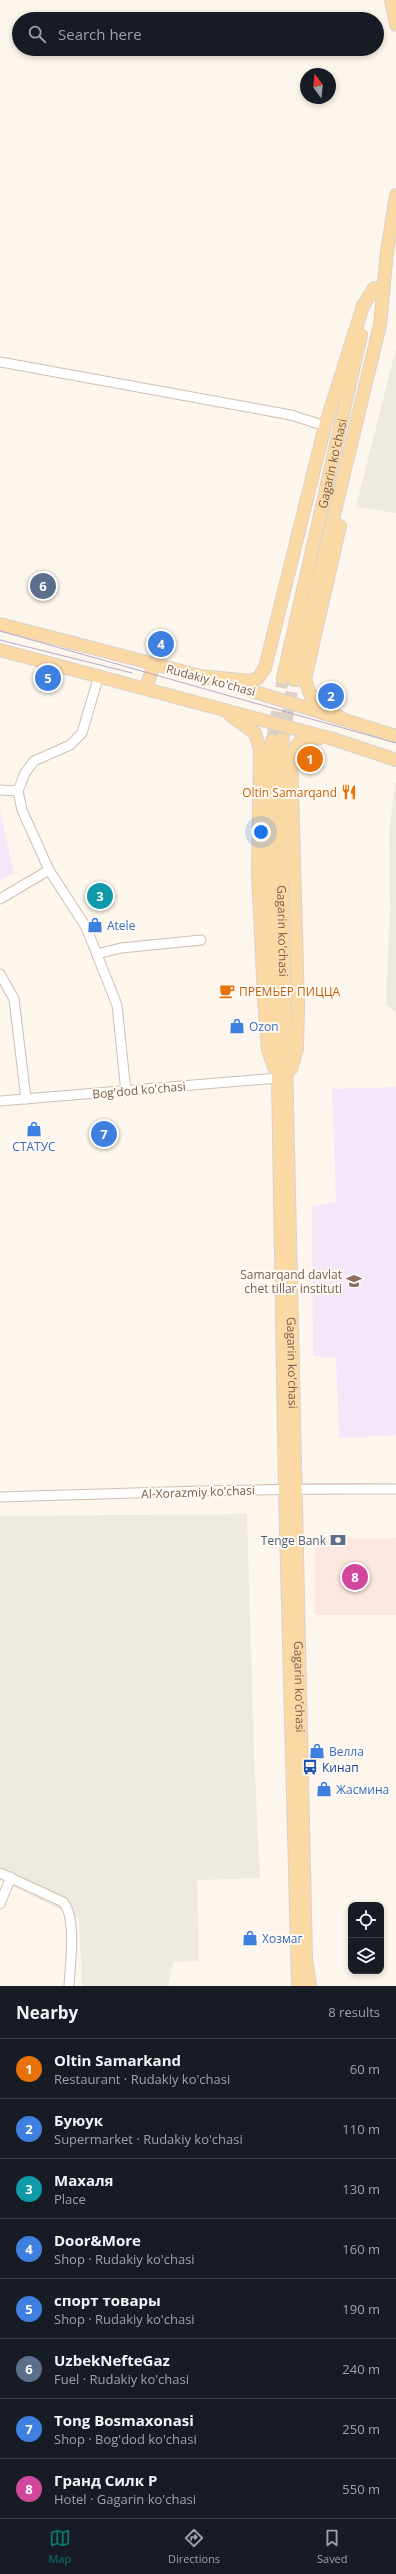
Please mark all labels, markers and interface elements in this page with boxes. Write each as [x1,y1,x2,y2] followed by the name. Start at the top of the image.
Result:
[12,12,384,56] search box
[26,23,48,45] icon: search
[58,24,142,44] text: Search here
[300,68,336,104] north arrow
[313,417,350,510] street label: Gagarin ko'chasi
[30,571,56,601] pin: 6
[148,629,174,659] pin: 4
[164,660,258,700] street label: Rudakiy ko'chasi
[35,663,61,693] pin: 5
[318,681,344,711] pin: 2
[297,744,323,774] pin: 1
[340,783,358,801] restaurant icon: Oltin Samarqand
[242,784,337,801] place label: Oltin Samarqand
[251,822,271,842] your location
[87,881,113,911] pin: 3
[274,885,293,977] street label: Gagarin ko'chasi
[86,916,104,934] shop icon: Atele
[107,917,136,934] place label: Atele
[218,982,236,1000] cafe icon: ПРЕМЬЕР ПИЦЦА
[239,983,341,1000] place label: ПРЕМЬЕР ПИЦЦА
[228,1017,246,1035] shop icon: Ozon
[249,1018,279,1035] place label: Ozon
[92,1077,186,1103] street label: Bog'dod ko'chasi
[91,1119,117,1149] pin: 7
[25,1120,43,1138] shop icon: СТАТУС
[12,1138,56,1155] place label: СТАТУС
[240,1266,342,1297] place label: Samarqand davlat chet tillar instituti
[345,1272,363,1290] school or university icon: Samarqand davlat chet tillar instituti
[283,1317,302,1409] street label: Gagarin ko'chasi
[141,1482,255,1502] street label: Al-Xorazmiy ko'chasi
[329,1531,347,1549] bank icon: Tenge Bank
[261,1532,327,1549] place label: Tenge Bank
[342,1562,368,1592] pin: 8
[290,1641,309,1733] street label: Gagarin ko'chasi
[308,1742,326,1760] shop icon: Велла
[329,1743,364,1760] place label: Велла
[301,1758,319,1776] bus stop icon: Кинап
[322,1759,359,1776] place label: Кинап
[315,1780,333,1798] shop icon: Жасмина
[336,1781,389,1798] place label: Жасмина
[348,1902,384,1974] map controls
[348,1902,384,1938] button: locate
[241,1929,259,1947] shop icon: Хозмаг
[262,1930,303,1947] place label: Хозмаг
[348,1938,384,1974] button: layers
[16,2001,78,2024] text: Nearby
[328,2003,380,2021] text: 8 results
[54,2050,181,2070] text: Oltin Samarkand
[25,2060,33,2078] text: 1
[350,2060,380,2078] text: 60 m
[54,2070,230,2088] text: Restaurant · Rudakiy ko'chasi
[54,2110,103,2130] text: Буюук
[25,2120,33,2138] text: 2
[342,2120,380,2138] text: 110 m
[54,2130,243,2148] text: Supermarket · Rudakiy ko'chasi
[54,2170,114,2190] text: Махаля
[25,2180,33,2198] text: 3
[342,2180,380,2198] text: 130 m
[54,2190,86,2208] text: Place
[54,2230,141,2250] text: Door&More
[25,2240,33,2258] text: 4
[342,2240,380,2258] text: 160 m
[54,2250,195,2268] text: Shop · Rudakiy ko'chasi
[54,2290,161,2310] text: спорт товары
[25,2300,33,2318] text: 5
[342,2300,380,2318] text: 190 m
[54,2310,195,2328] text: Shop · Rudakiy ko'chasi
[54,2350,170,2370] text: UzbekNefteGaz
[25,2360,33,2378] text: 6
[342,2360,380,2378] text: 240 m
[54,2370,189,2388] text: Fuel · Rudakiy ko'chasi
[54,2410,194,2430] text: Tong Bosmaxonasi
[25,2420,33,2438] text: 7
[342,2420,380,2438] text: 250 m
[54,2430,197,2448] text: Shop · Bog'dod ko'chasi
[54,2470,157,2490] text: Гранд Силк Р
[25,2480,33,2498] text: 8
[342,2480,380,2498] text: 550 m
[54,2490,196,2508] text: Hotel · Gagarin ko'chasi
[48,2527,71,2566] tab: Map
[168,2527,220,2566] tab: Directions
[317,2527,348,2566] tab: Saved

